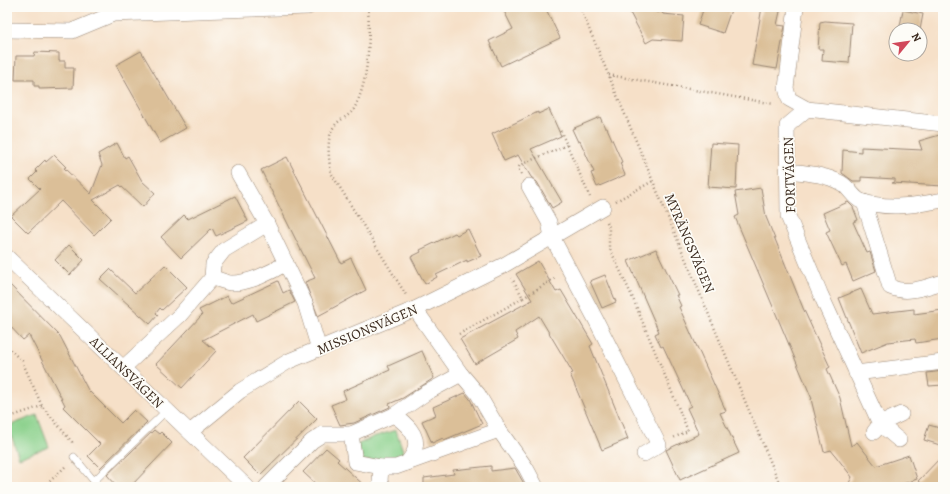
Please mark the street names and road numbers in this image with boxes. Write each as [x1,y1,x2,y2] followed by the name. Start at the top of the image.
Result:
[779,136,800,214] street label: FORTVÄGEN
[660,190,719,296] street label: MYRÄNGSVÄGEN
[314,300,420,359] street label: MISSIONSVÄGEN
[85,331,168,413] street label: ALLIANSVÄGEN

